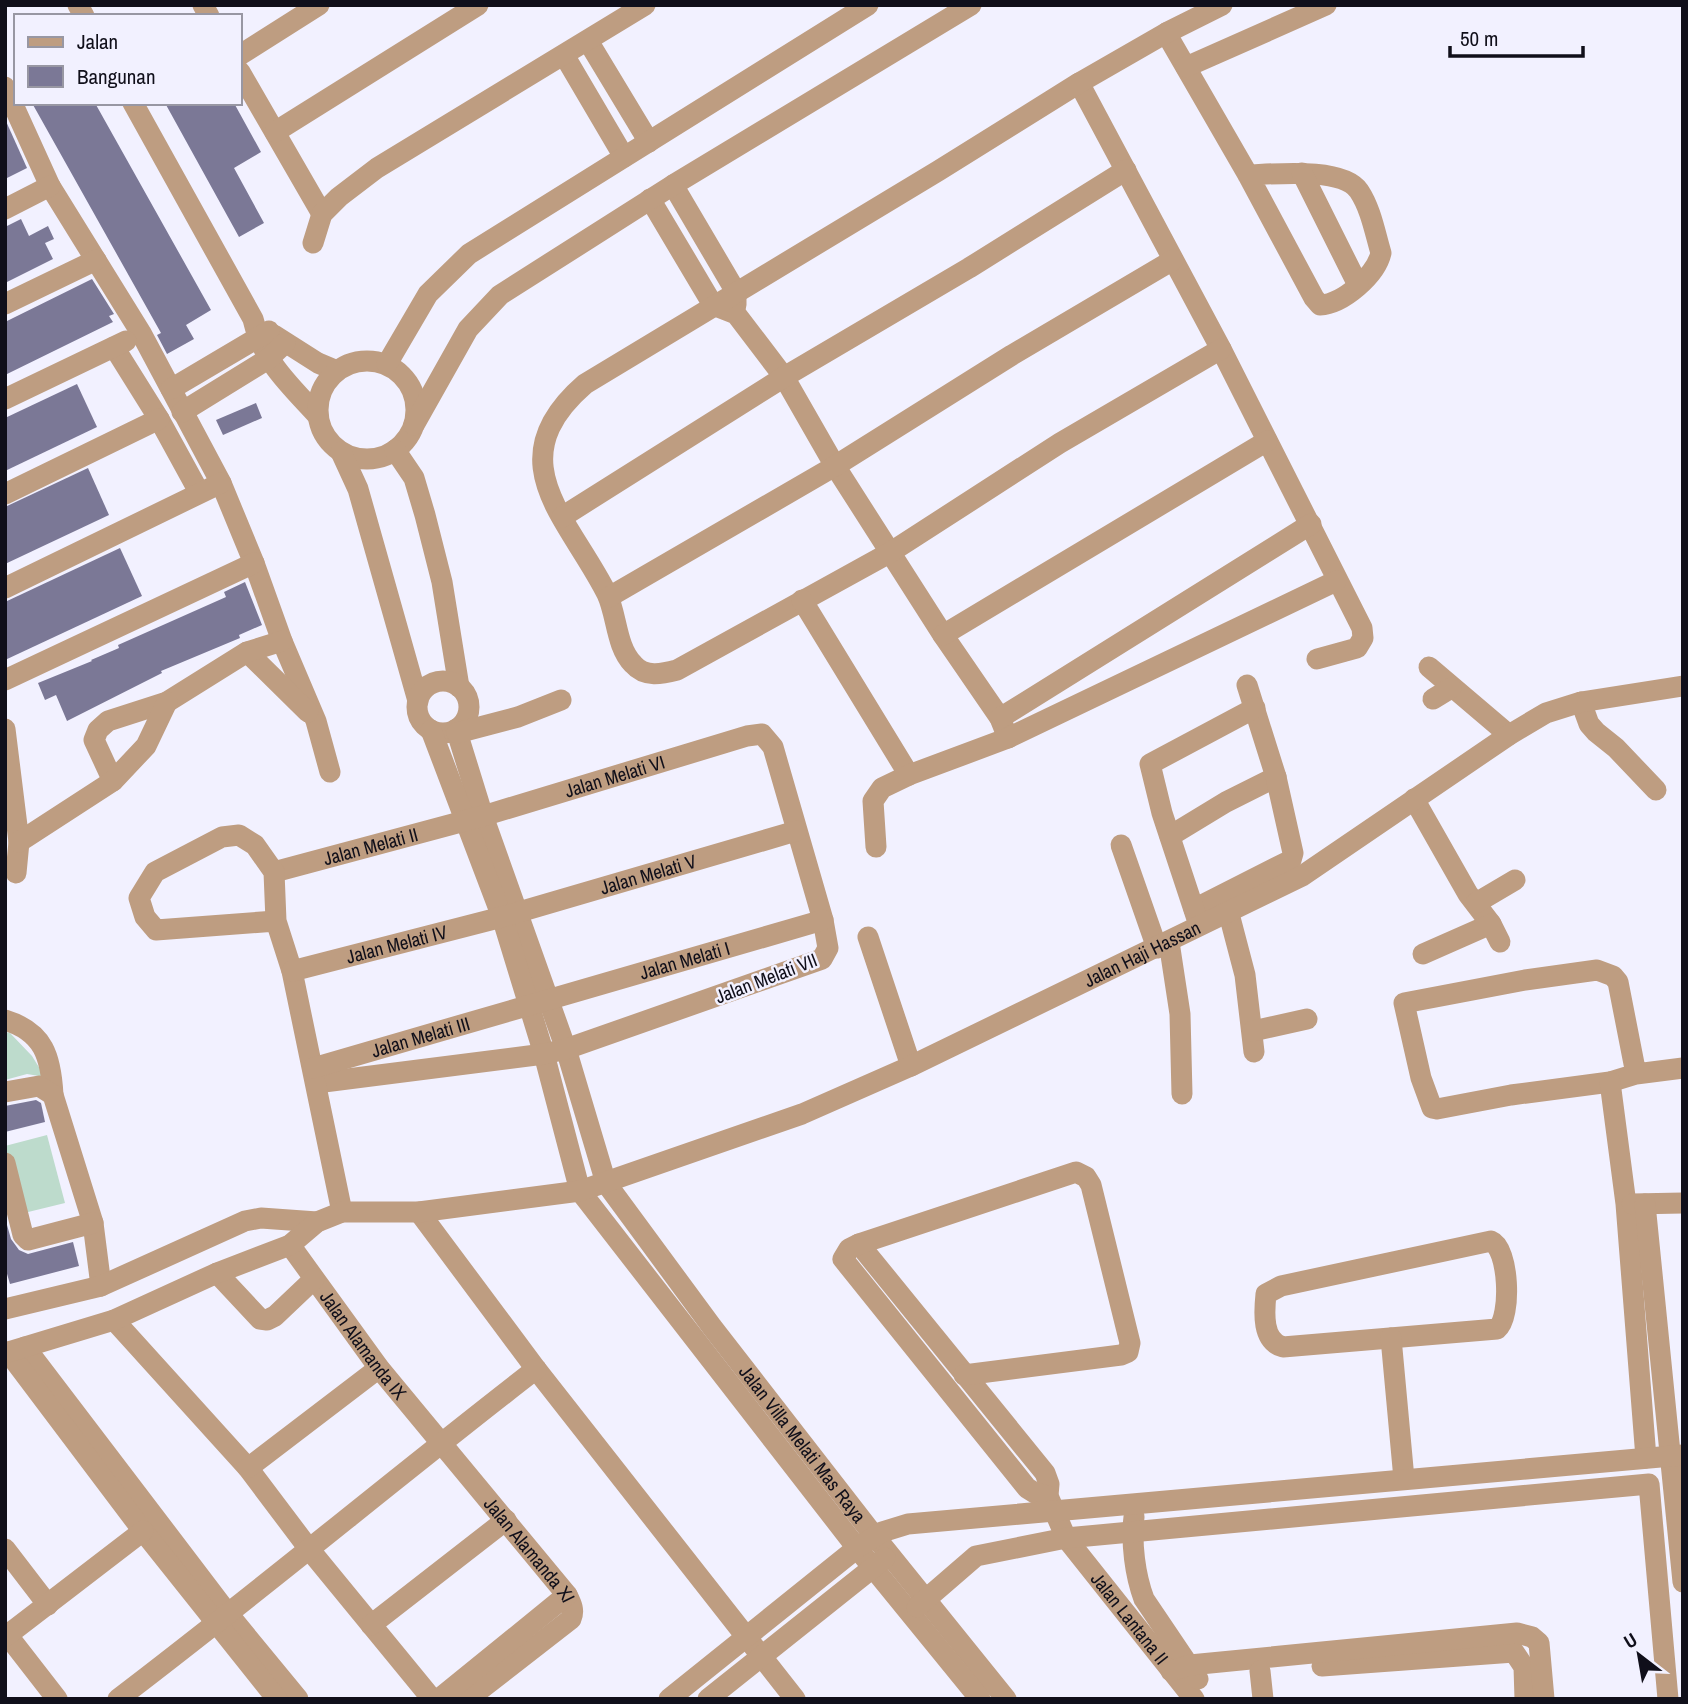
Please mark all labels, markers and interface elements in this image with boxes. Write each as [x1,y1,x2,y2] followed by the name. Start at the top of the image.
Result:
[14,14,242,105] legend
[1450,14,1583,58] scale bar
[1460,24,1498,53] text: 50 m
[77,27,118,56] text: Jalan
[77,62,156,91] text: Bangunan
[562,749,668,803] street label: Jalan Melati VI
[320,821,421,871] street label: Jalan Melati II
[597,848,700,901] street label: Jalan Melati V
[1079,914,1205,993] street label: Jalan Haji Hassan
[343,919,450,970] street label: Jalan Melati IV
[636,935,733,986] street label: Jalan Melati I
[711,947,821,1009] street label: Jalan Melati VII
[368,1010,473,1063] street label: Jalan Melati III
[314,1285,413,1405] street label: Jalan Alamanda IX
[733,1360,872,1528] street label: Jalan Villa Melati Mas Raya
[478,1492,582,1607] street label: Jalan Alamanda XI
[1085,1567,1175,1670] street label: Jalan Lantana II
[1604,1620,1674,1690] north arrow
[1619,1626,1642,1654] text: U

